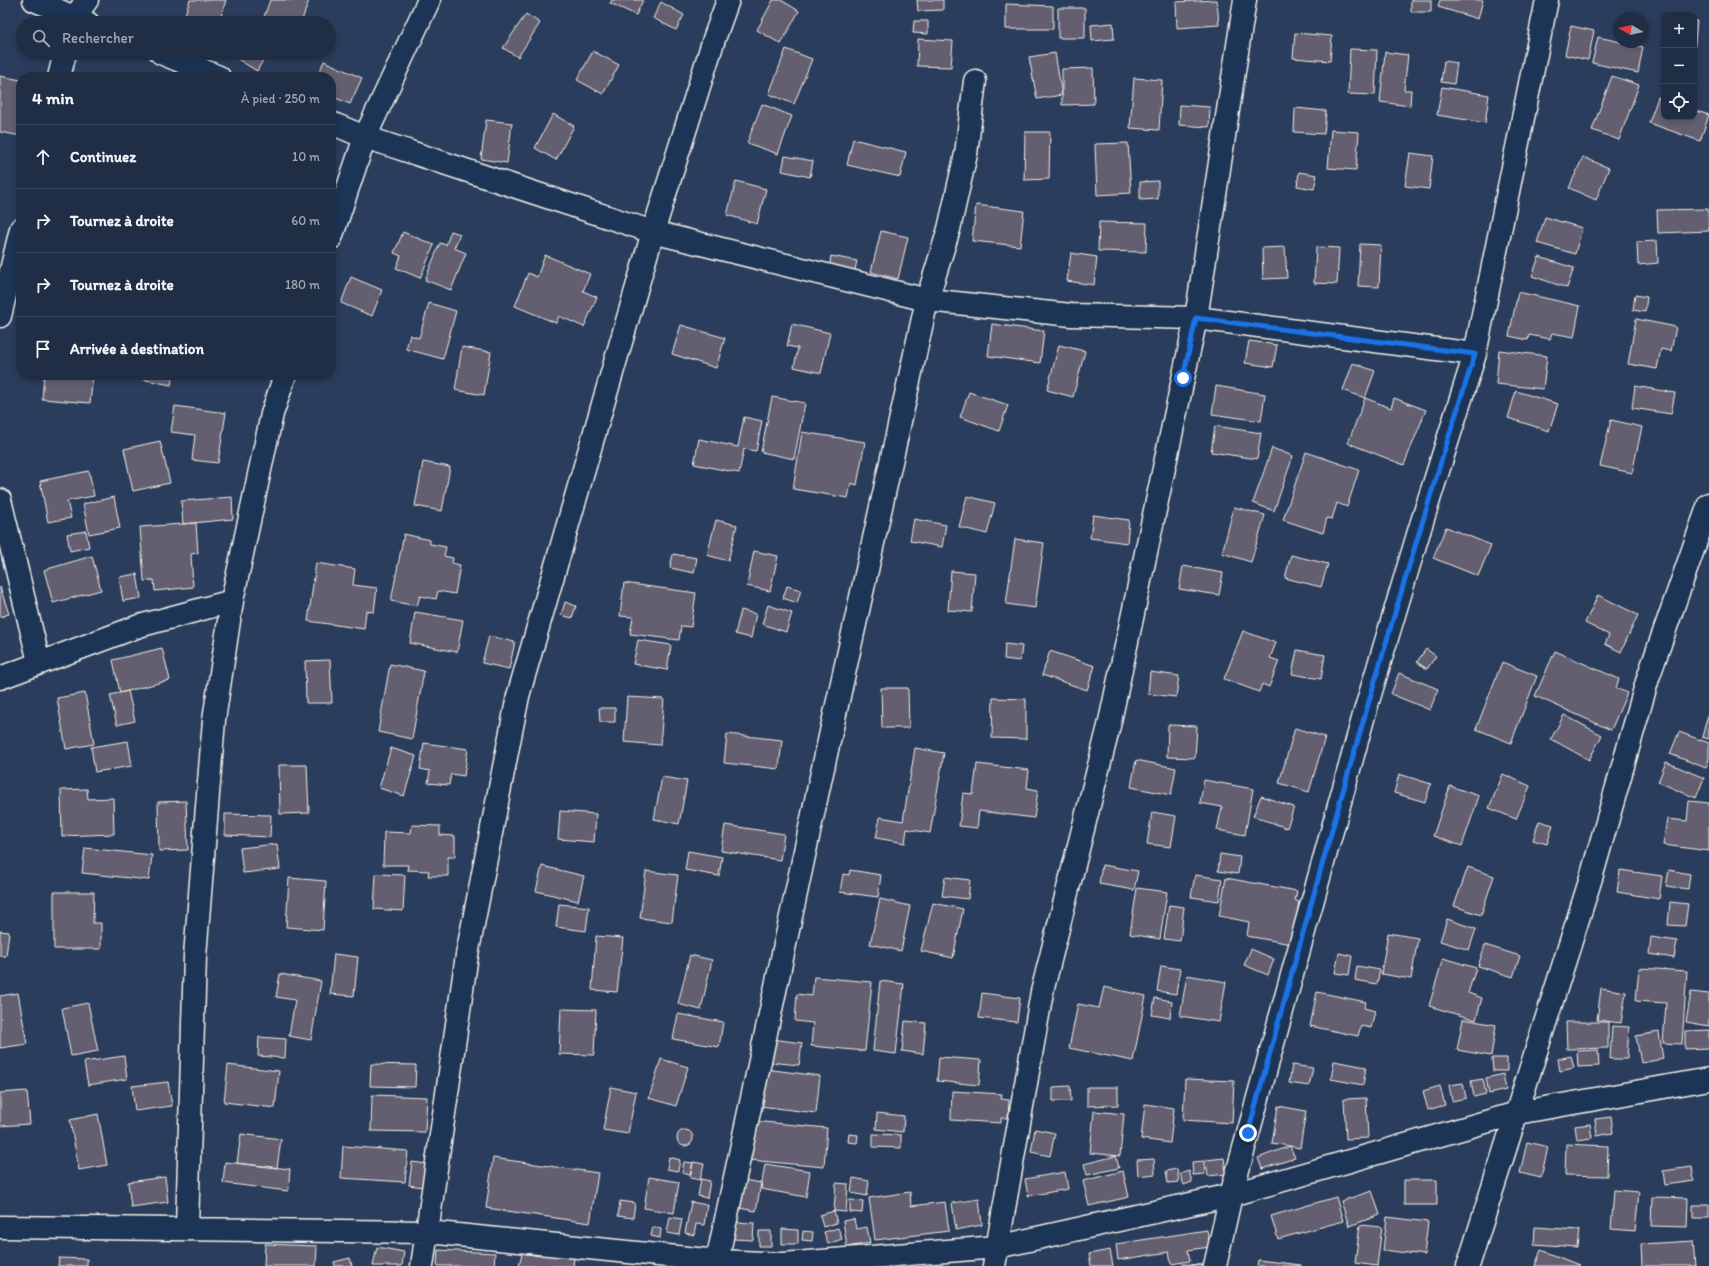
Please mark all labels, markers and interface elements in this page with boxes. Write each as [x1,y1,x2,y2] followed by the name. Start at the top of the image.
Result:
[1613,12,1649,48] north arrow
[1661,12,1697,120] map controls
[1661,12,1697,48] button: +
[16,16,336,60] search box
[30,27,52,49] icon: search
[62,29,134,47] text: Rechercher
[1661,48,1697,84] button: −
[1661,84,1697,120] button: locate
[32,88,74,108] text: 4 min
[241,91,320,106] text: À pied · 250 m
[32,146,54,168] icon: ahead
[70,148,136,166] text: Continuez
[292,149,320,164] text: 10 m
[32,210,54,232] icon: right
[70,212,174,230] text: Tournez à droite
[291,213,320,228] text: 60 m
[32,274,54,296] icon: right
[70,276,174,294] text: Tournez à droite
[285,277,320,292] text: 180 m
[32,338,54,360] icon: arrive
[70,340,204,358] text: Arrivée à destination
[1174,369,1192,387] route start
[1239,1124,1257,1142] route end

